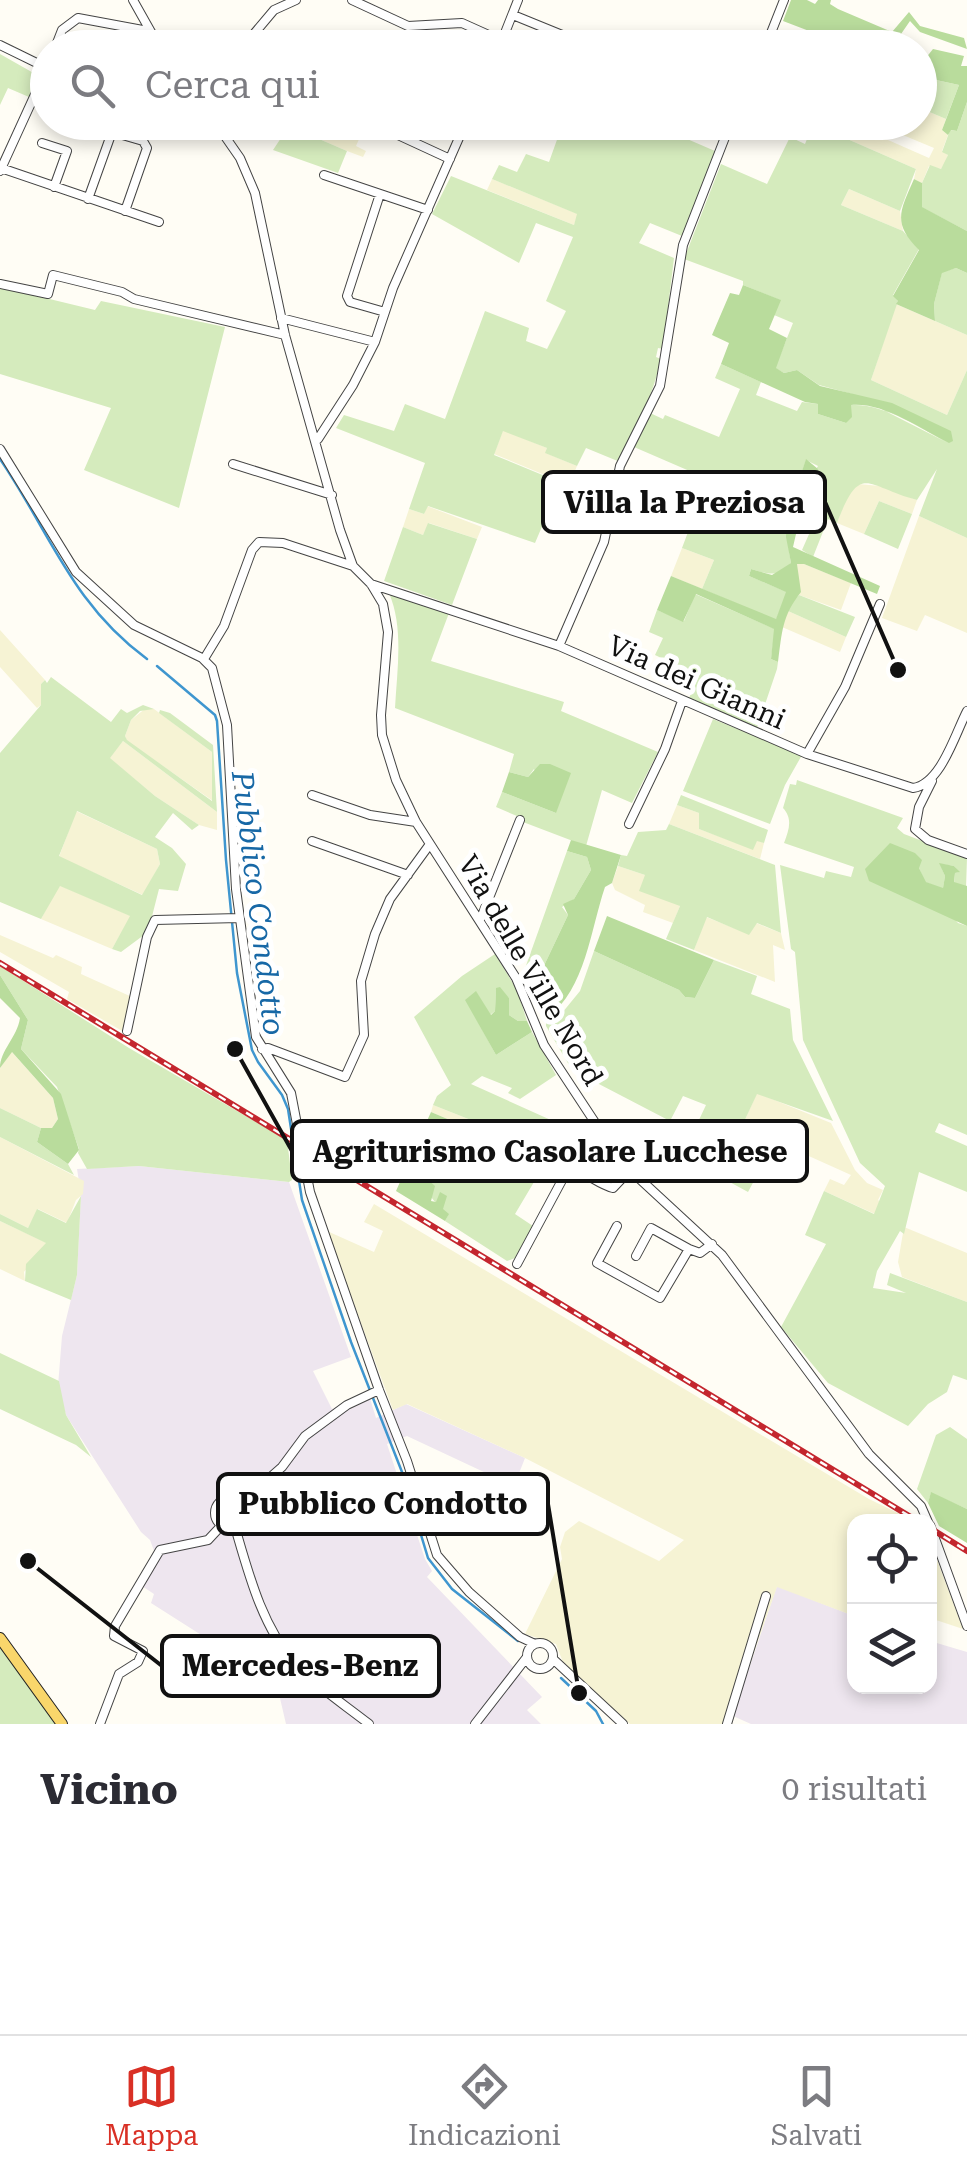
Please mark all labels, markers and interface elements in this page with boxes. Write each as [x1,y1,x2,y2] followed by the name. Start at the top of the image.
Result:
[30,30,937,140] search box
[65,58,120,113] icon: search
[145,63,320,107] text: Cerca qui
[543,472,825,532] callout: Villa la Preziosa
[563,485,805,520] text: Villa la Preziosa
[603,629,791,736] street label: Via dei Gianni
[225,768,292,1037] water label: Pubblico Condotto
[451,849,610,1091] street label: Via delle Ville Nord
[292,1121,807,1181] callout: Agriturismo Casolare Lucchese
[312,1134,788,1169] text: Agriturismo Casolare Lucchese
[218,1474,548,1534] callout: Pubblico Condotto
[238,1486,528,1521] text: Pubblico Condotto
[847,1514,937,1694] map controls
[847,1514,937,1604] button: locate
[847,1604,937,1694] button: layers
[162,1636,439,1696] callout: Mercedes-Benz
[182,1648,418,1683] text: Mercedes-Benz
[40,1765,178,1814] text: Vicino
[782,1770,927,1808] text: 0 risultati
[105,2059,198,2152] tab: Mappa
[408,2059,561,2152] tab: Indicazioni
[771,2059,862,2152] tab: Salvati

